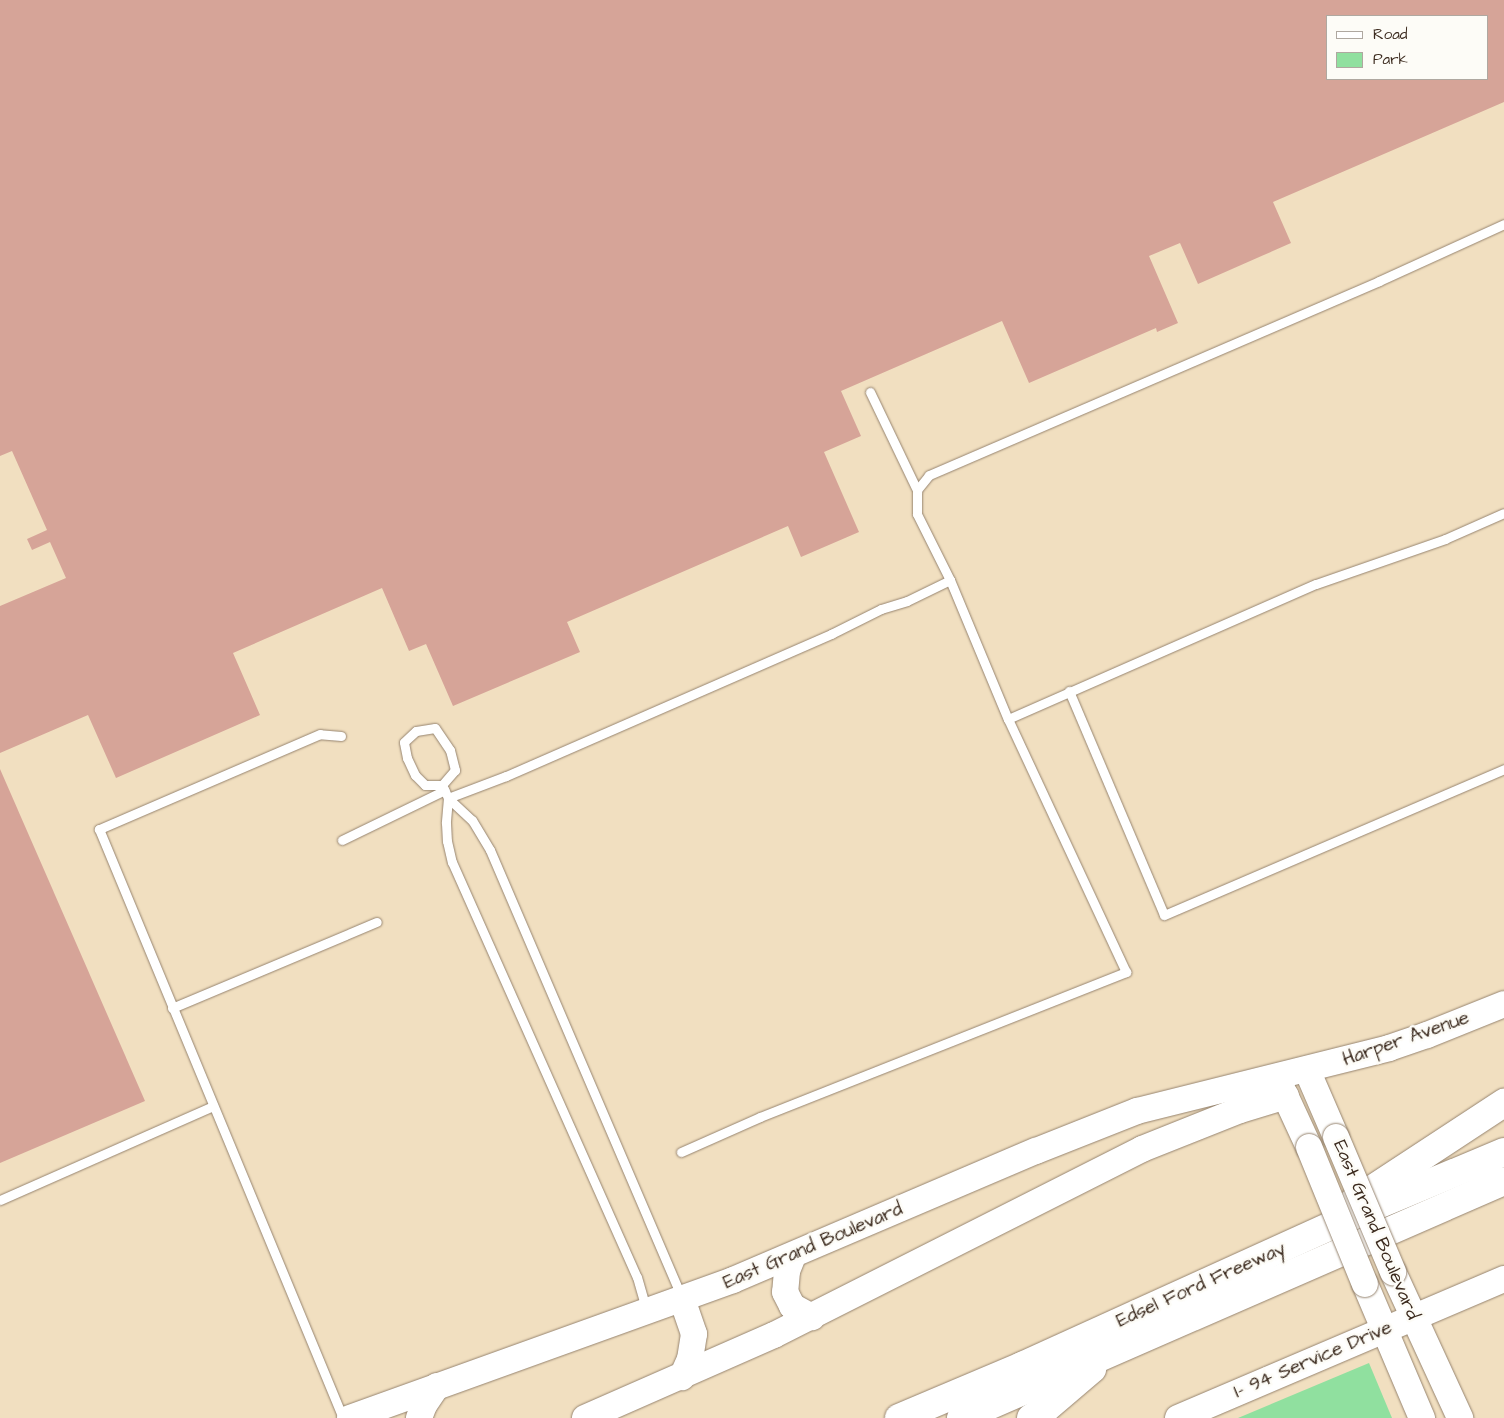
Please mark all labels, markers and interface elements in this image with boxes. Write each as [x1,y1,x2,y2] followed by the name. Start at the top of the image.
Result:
[1326,15,1489,80] legend
[1373,24,1407,45] text: Road
[1373,49,1408,70] text: Park
[1340,1007,1472,1071] street label: Harper Avenue
[1328,1137,1424,1323] street label: East Grand Boulevard
[720,1198,906,1294] street label: East Grand Boulevard
[1113,1237,1289,1333] street label: Edsel Ford Freeway
[1231,1316,1395,1404] street label: I- 94 Service Drive

